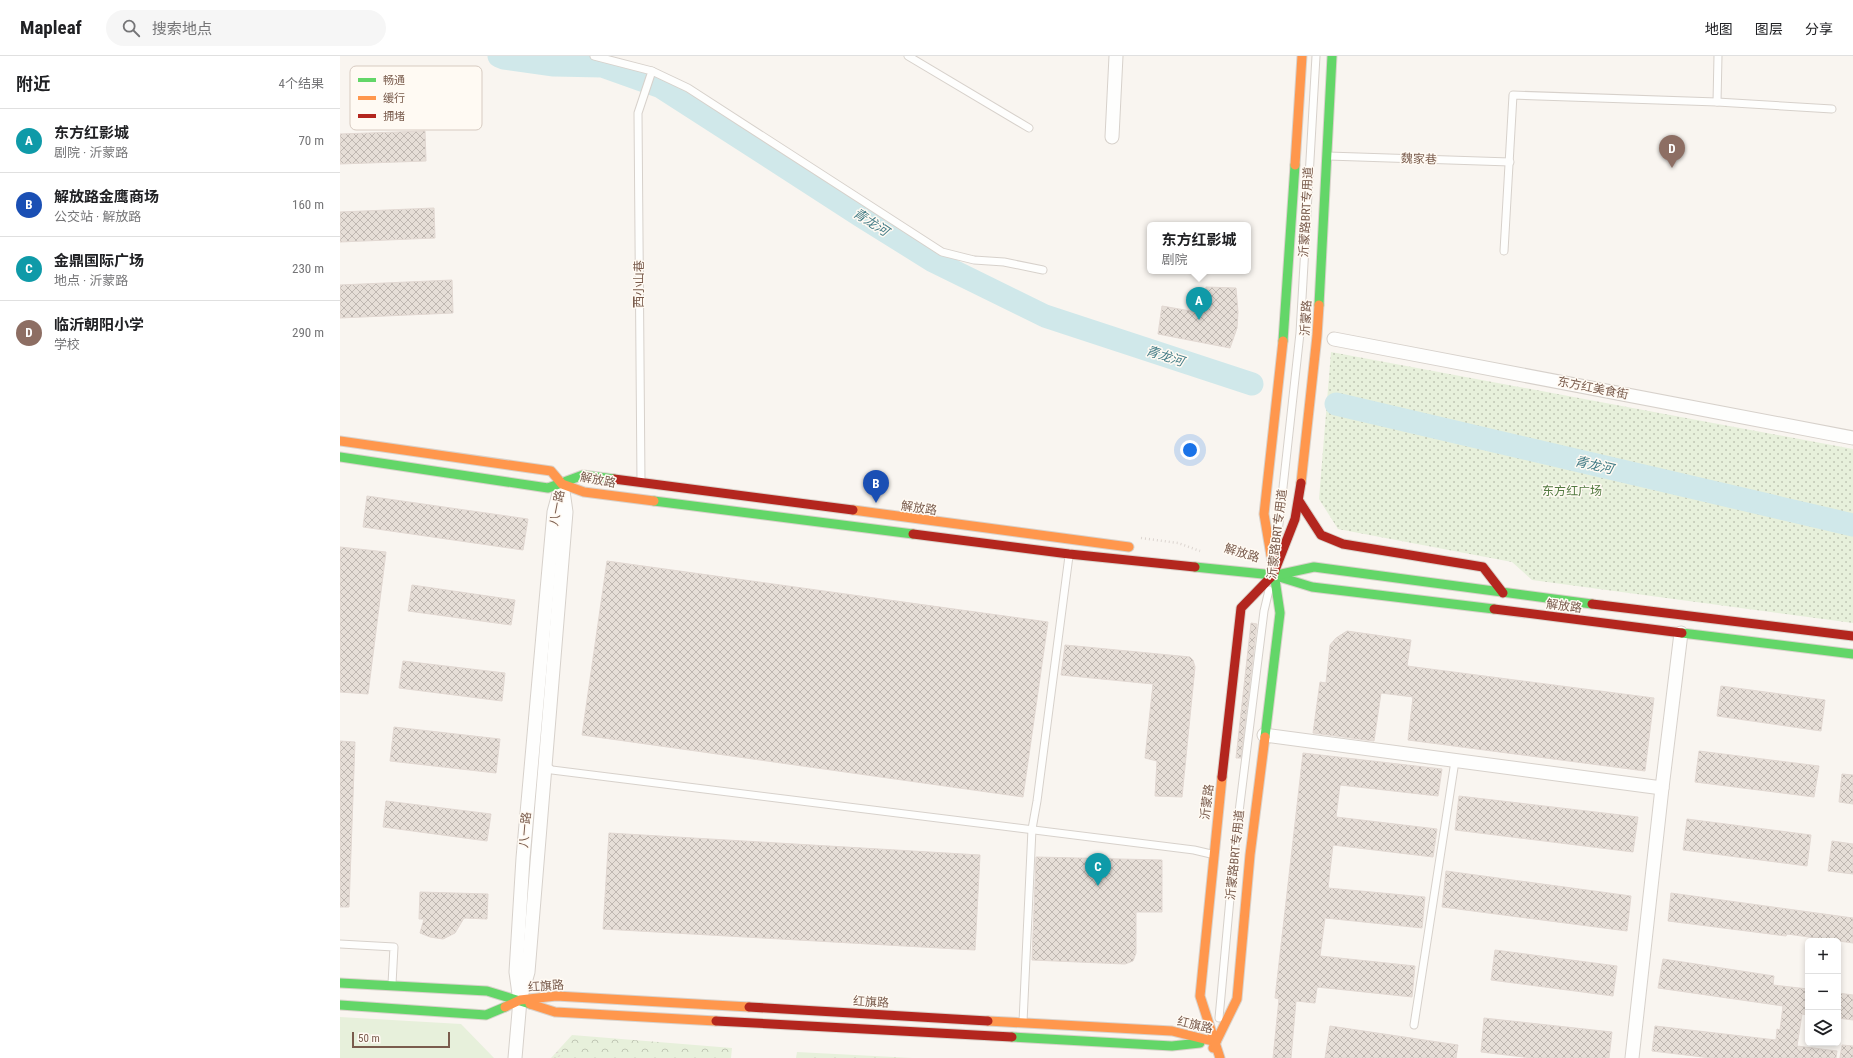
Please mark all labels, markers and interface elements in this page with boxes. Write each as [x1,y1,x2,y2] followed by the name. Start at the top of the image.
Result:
[106,10,386,46] search box
[20,16,82,39] text: Mapleaf
[120,17,142,39] icon: search
[152,20,212,38] text: 搜索地点
[1705,21,1733,37] text: 地图
[1755,21,1783,37] text: 图层
[1805,21,1833,37] text: 分享
[350,66,482,130] legend
[16,74,50,94] text: 附近
[383,74,405,87] text: 畅通
[279,76,324,91] text: 4个结果
[383,92,405,105] text: 缓行
[383,110,405,123] text: 拥堵
[54,124,129,142] text: 东方红影城
[25,133,33,148] text: A
[298,133,324,148] text: 70 m
[1659,135,1685,168] pin: D
[54,145,128,160] text: 剧院 · 沂蒙路
[1401,151,1437,167] street label: 魏家巷
[1297,166,1315,258] street label: 沂蒙路BRT专用道
[54,188,159,206] text: 解放路金鹰商场
[25,197,33,212] text: B
[292,197,324,212] text: 160 m
[851,205,894,241] water label: 青龙河
[54,209,141,224] text: 公交站 · 解放路
[1147,222,1251,274] popup
[1161,231,1237,249] text: 东方红影城
[54,252,144,270] text: 金鼎国际广场
[1161,252,1188,267] text: 剧院
[632,260,646,308] street label: 西小山巷
[25,261,33,276] text: C
[292,261,324,276] text: 230 m
[54,273,128,288] text: 地点 · 沂蒙路
[1186,287,1212,320] pin: A
[1298,300,1314,336] street label: 沂蒙路
[54,316,144,334] text: 临沂朝阳小学
[25,325,33,340] text: D
[292,325,324,340] text: 290 m
[54,337,80,352] text: 学校
[1144,343,1189,370] water label: 青龙河
[1556,374,1630,402] street label: 东方红美食街
[1180,440,1200,460] your location
[1573,453,1618,477] water label: 青龙河
[579,470,617,490] street label: 解放路
[863,470,889,503] pin: B
[1542,484,1602,498] park label: 东方红广场
[1265,488,1289,580] street label: 沂蒙路BRT专用道
[547,489,567,527] street label: 八一路
[900,499,938,517] street label: 解放路
[1223,541,1261,565] street label: 解放路
[1545,597,1583,615] street label: 解放路
[1198,783,1216,821] street label: 沂蒙路
[1223,809,1247,901] street label: 沂蒙路BRT专用道
[516,811,534,849] street label: 八一路
[1085,853,1111,886] pin: C
[1805,938,1841,1046] map controls
[1805,938,1841,974] button: +
[1805,974,1841,1010] button: −
[528,978,564,994] street label: 红旗路
[853,994,889,1010] street label: 红旗路
[1805,1010,1841,1046] button: layers
[1176,1014,1214,1036] street label: 红旗路
[352,1030,450,1049] scale bar
[358,1032,380,1045] text: 50 m

